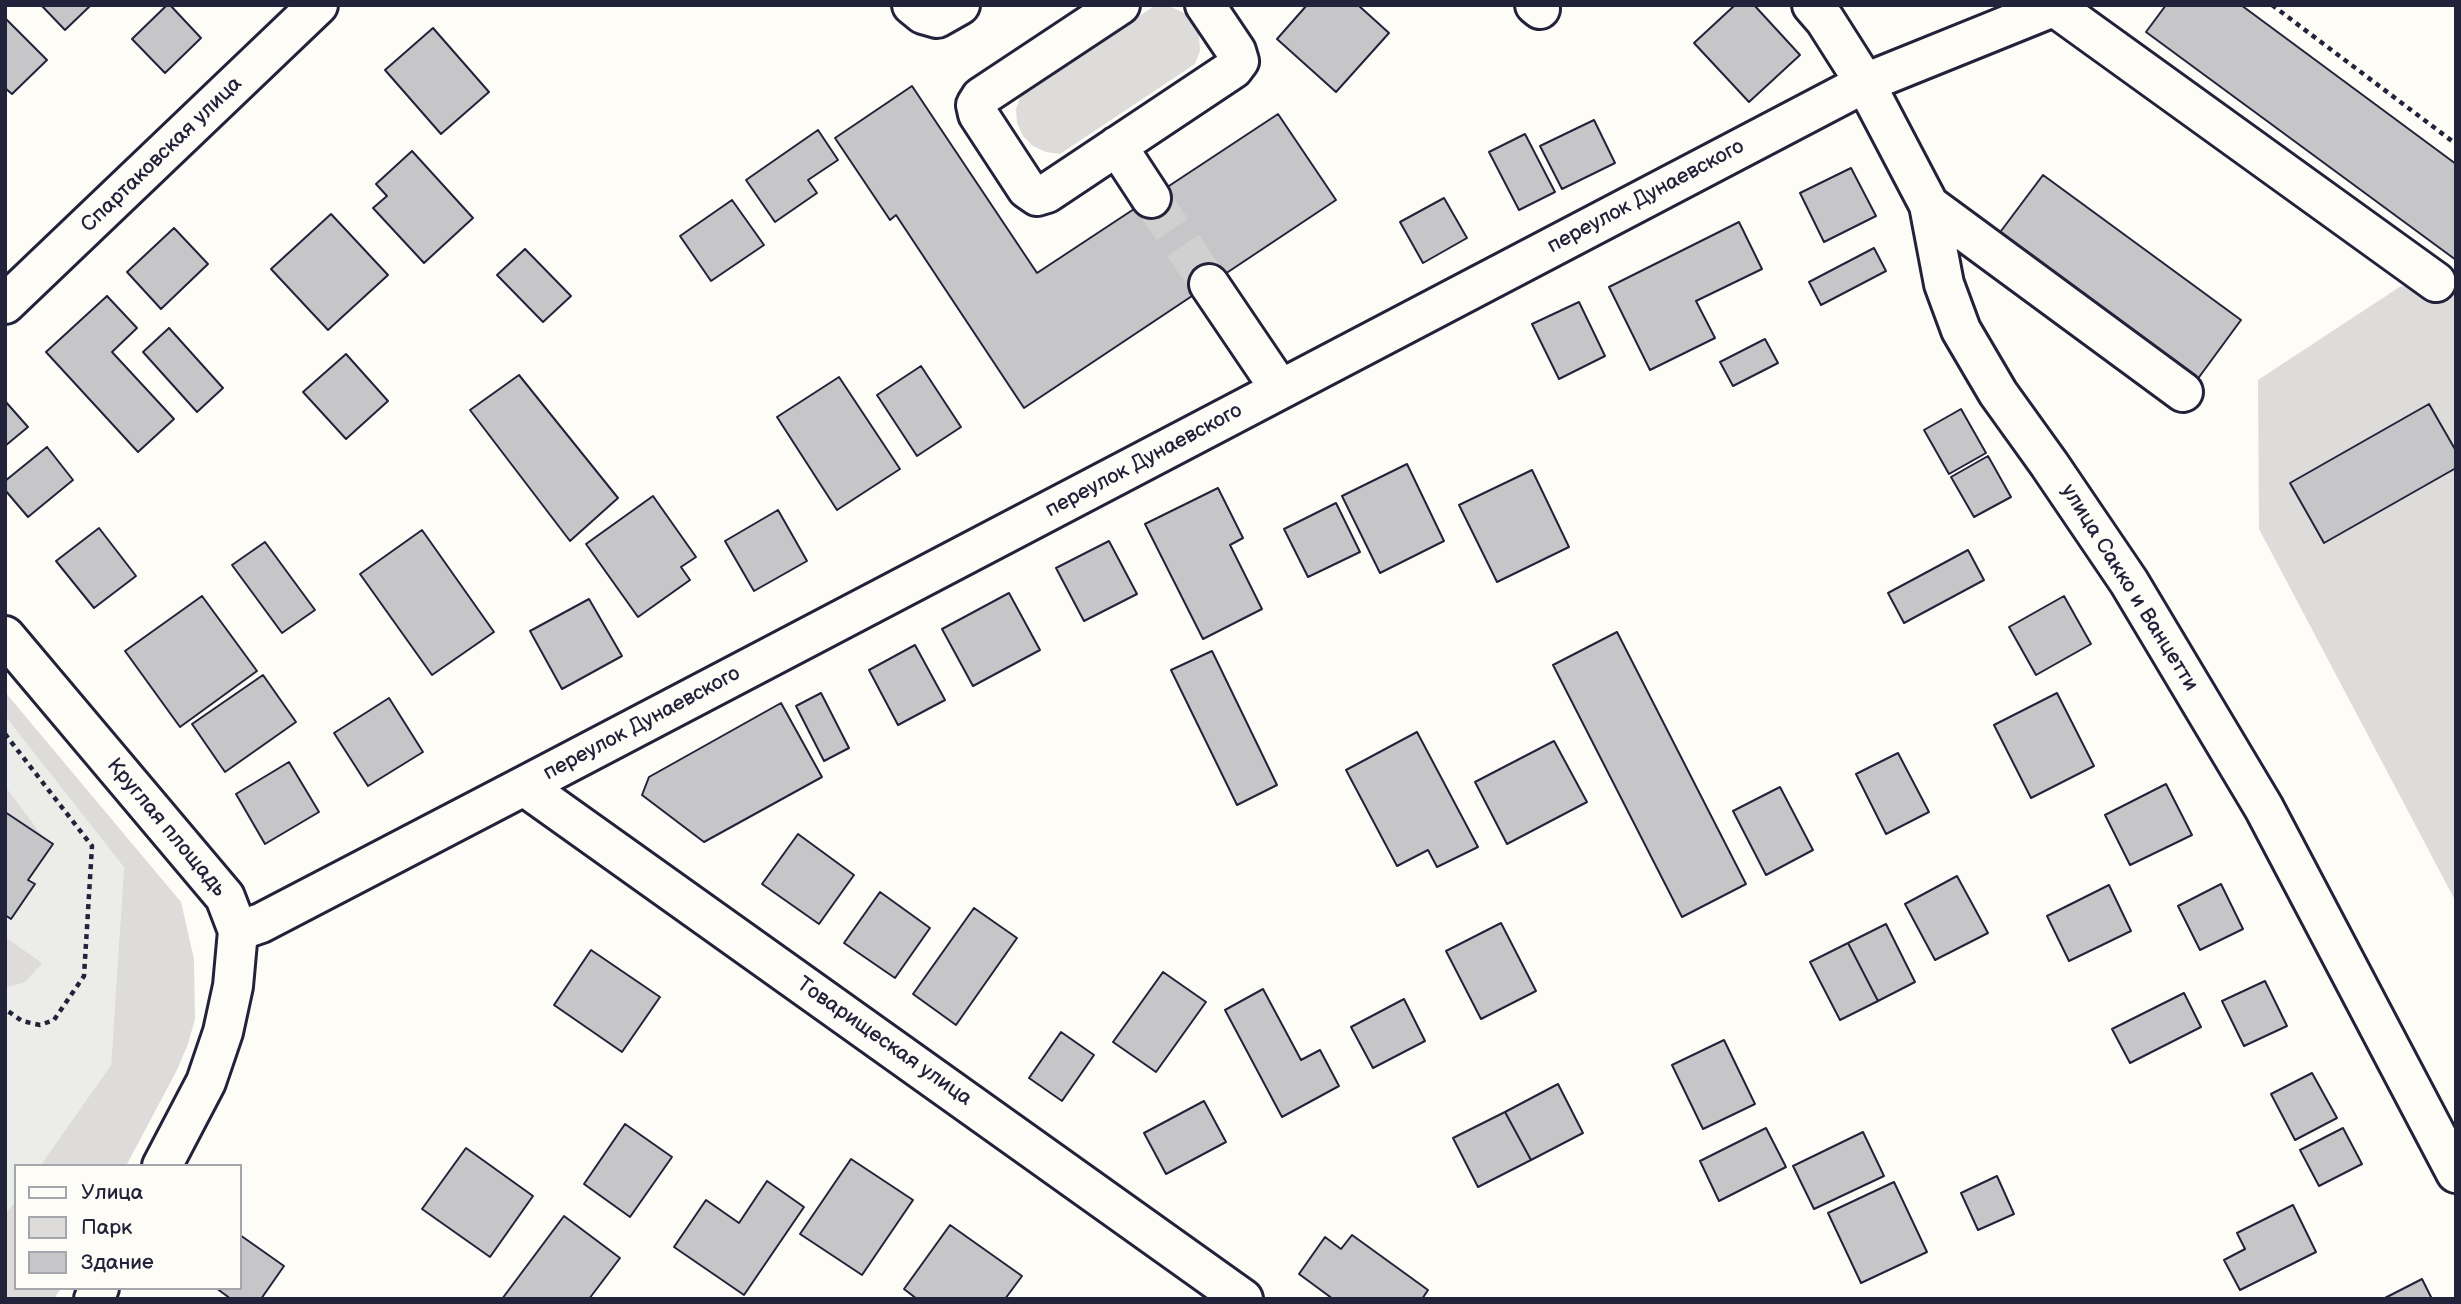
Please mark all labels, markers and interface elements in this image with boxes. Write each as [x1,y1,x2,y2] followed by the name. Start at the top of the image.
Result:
[76,72,248,238] street label: Спартаковская улица
[1543,134,1749,260] street label: переулок Дунаевского
[1041,398,1247,524] street label: переулок Дунаевского
[2055,480,2203,696] street label: улица Сакко и Ванцетти
[539,661,745,787] street label: переулок Дунаевского
[101,754,231,902] street label: Круглая площадь
[792,972,976,1112] street label: Товарищеская улица
[14,1164,242,1290] legend
[81,1180,143,1205] text: Улица
[81,1215,132,1240] text: Парк
[81,1250,154,1275] text: Здание

